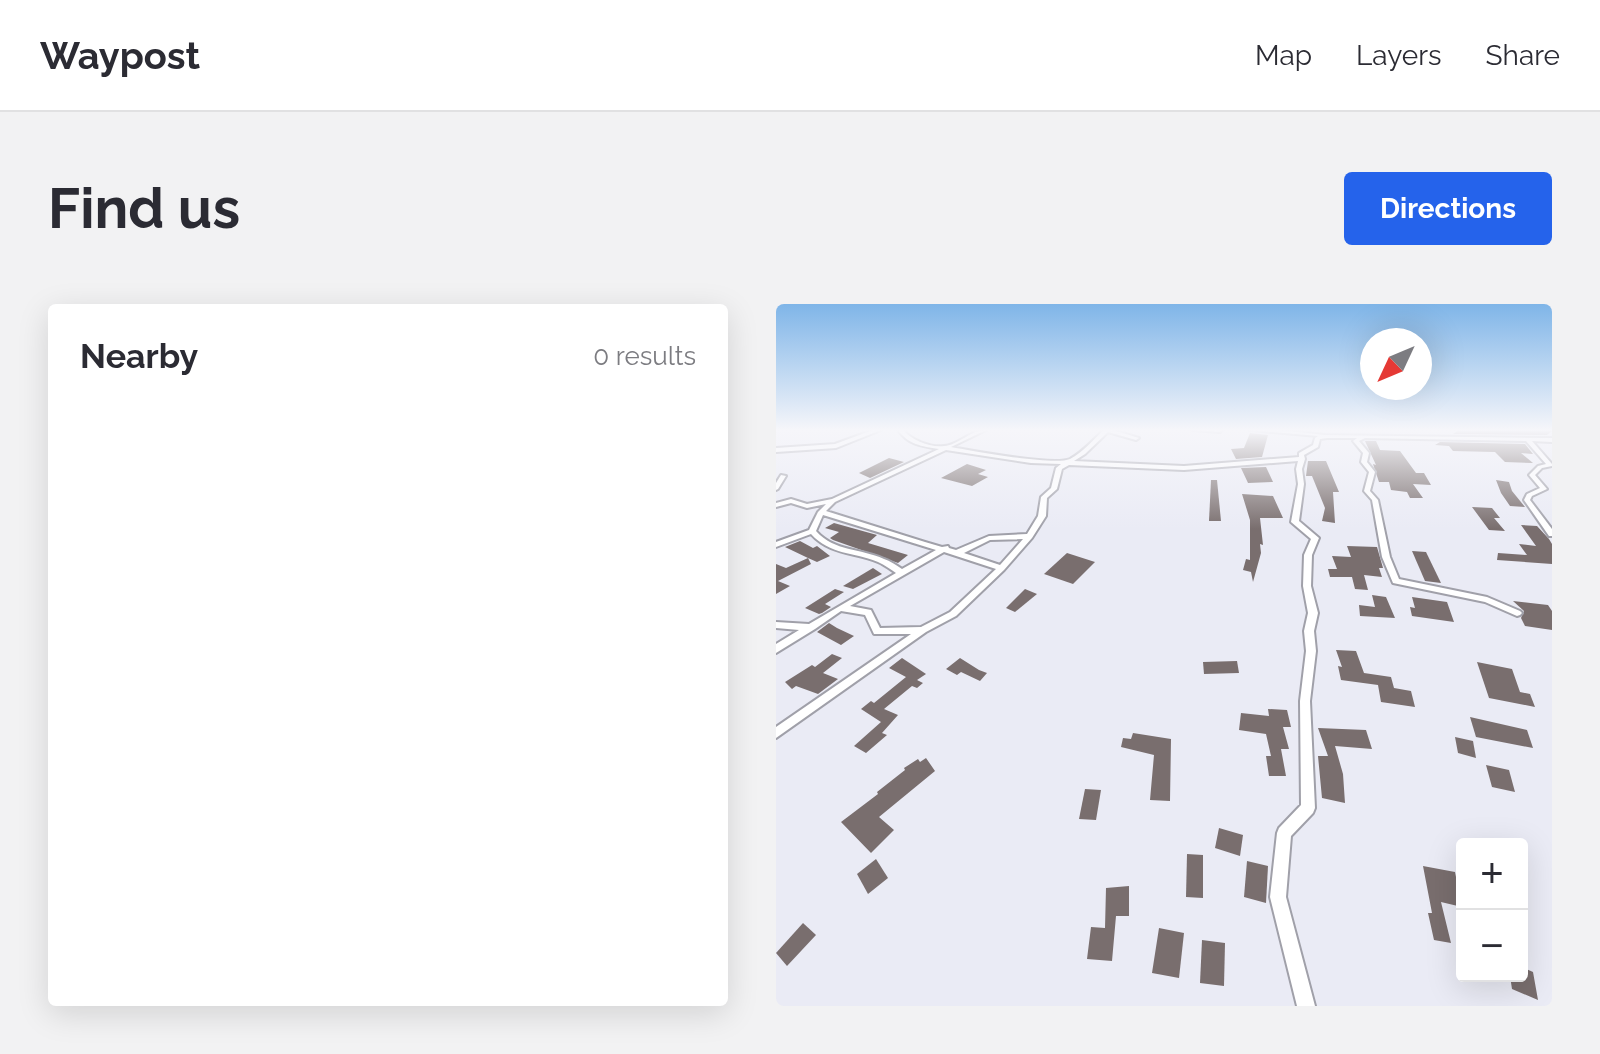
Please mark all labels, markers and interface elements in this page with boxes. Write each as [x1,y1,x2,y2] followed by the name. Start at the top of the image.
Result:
[40,33,200,78] text: Waypost
[1255,39,1312,72] text: Map
[1356,39,1442,72] text: Layers
[1486,39,1560,72] text: Share
[1344,172,1552,245] button: Directions
[48,175,240,241] text: Find us
[1360,328,1432,400] north arrow
[80,336,198,376] text: Nearby
[593,341,696,371] text: 0 results
[1456,838,1528,982] map controls
[1456,838,1528,910] button: +
[1456,910,1528,982] button: −

